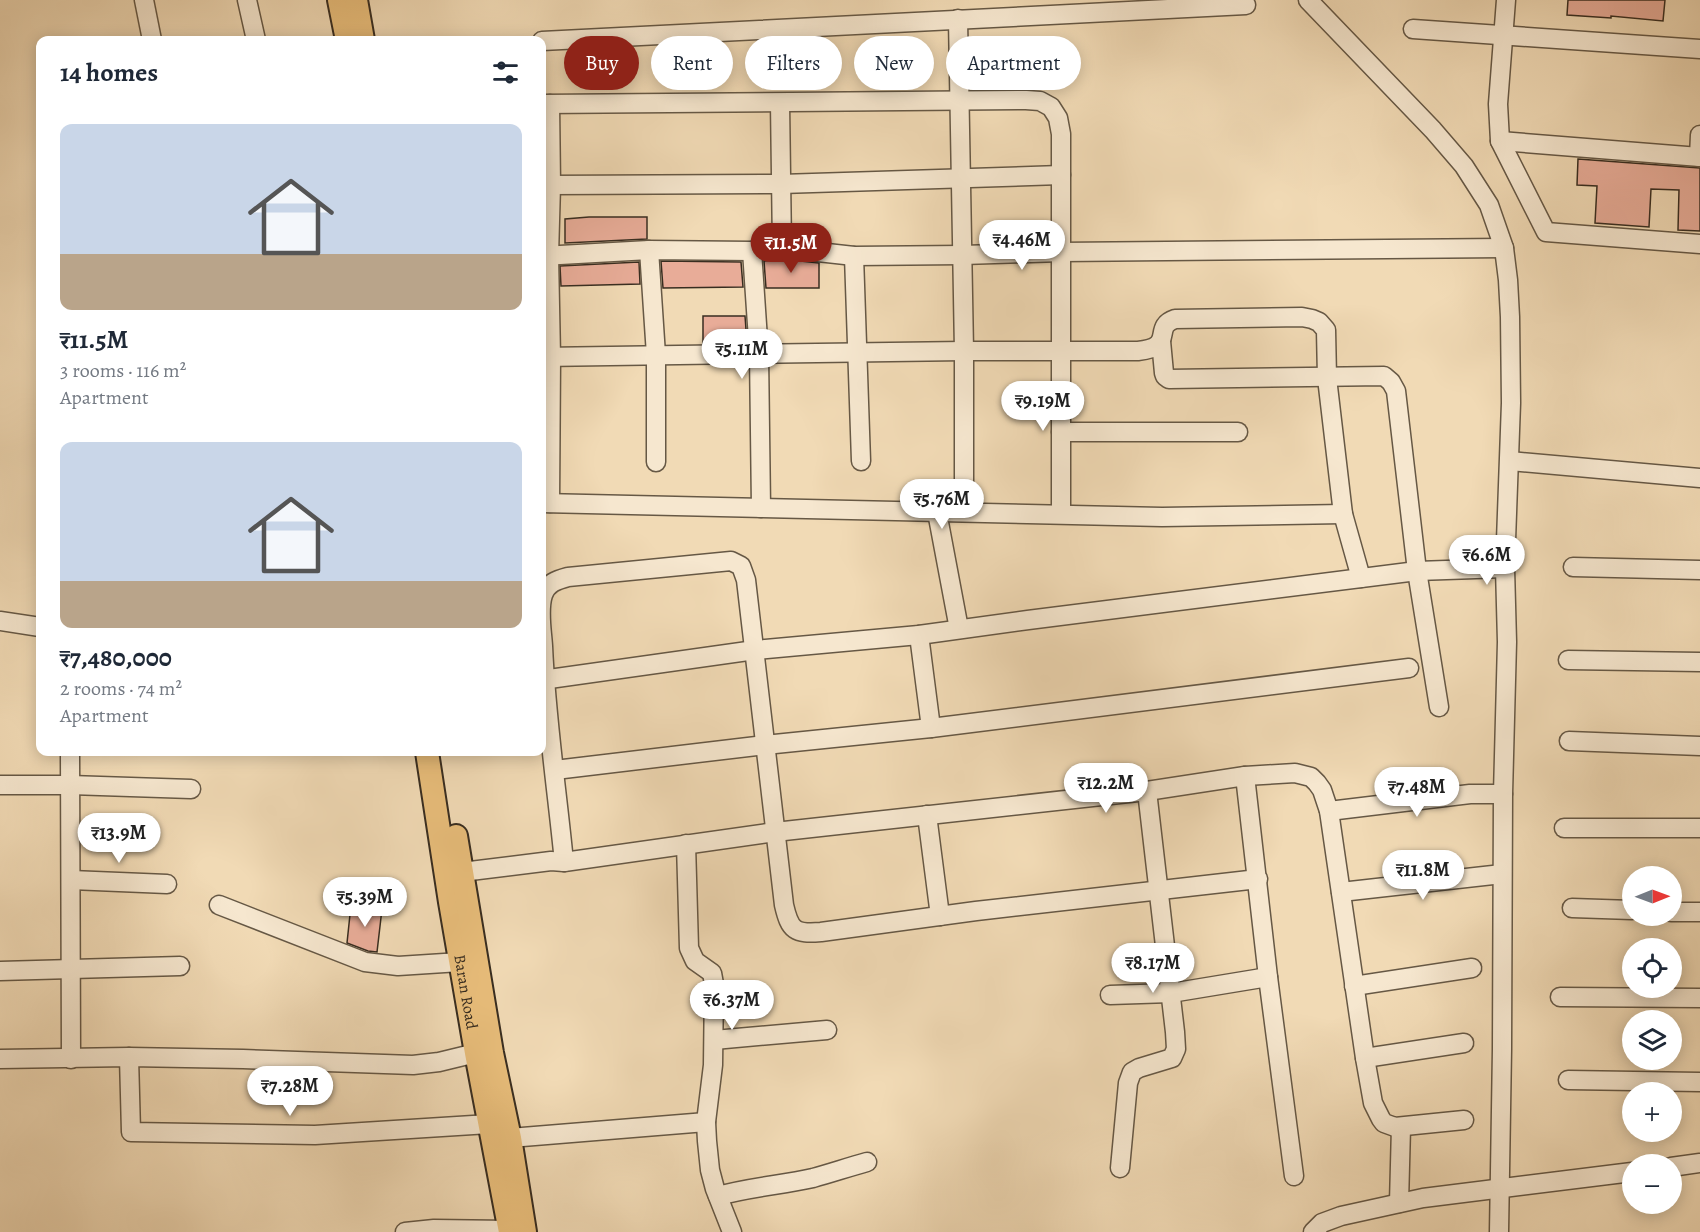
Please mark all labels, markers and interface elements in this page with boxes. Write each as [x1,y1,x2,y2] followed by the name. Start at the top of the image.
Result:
[564,36,639,90] chip: Buy
[651,36,733,90] chip: Rent
[745,36,842,90] chip: Filters
[854,36,934,90] chip: New
[946,36,1081,90] chip: Apartment
[60,55,158,90] text: 14 homes
[489,56,522,89] icon: filters
[237,163,345,271] icon: home
[973,220,1071,271] pin: ₹4.46M
[742,223,840,274] pin: ₹11.5M
[993,226,1051,253] text: ₹4.46M
[765,229,817,256] text: ₹11.5M
[60,322,128,357] text: ₹11.5M
[693,329,791,380] pin: ₹5.11M
[716,335,768,362] text: ₹5.11M
[60,357,186,384] text: 3 rooms · 116 m²
[994,381,1092,432] pin: ₹9.19M
[60,384,149,411] text: Apartment
[1015,387,1071,414] text: ₹9.19M
[893,479,991,530] pin: ₹5.76M
[237,481,345,589] icon: home
[914,485,970,512] text: ₹5.76M
[1445,535,1529,586] pin: ₹6.6M
[1463,541,1511,568] text: ₹6.6M
[60,640,172,675] text: ₹7,480,000
[60,675,182,702] text: 2 rooms · 74 m²
[60,702,149,729] text: Apartment
[1057,763,1155,814] pin: ₹12.2M
[1368,767,1466,818] pin: ₹7.48M
[1078,769,1134,796] text: ₹12.2M
[1388,773,1446,800] text: ₹7.48M
[70,813,168,864] pin: ₹13.9M
[92,819,146,846] text: ₹13.9M
[1374,850,1472,901] pin: ₹11.8M
[1396,856,1450,883] text: ₹11.8M
[1622,866,1682,926] north arrow
[1622,866,1682,1214] map controls
[316,877,414,928] pin: ₹5.39M
[337,883,393,910] text: ₹5.39M
[1622,938,1682,998] button: locate
[1104,943,1202,994] pin: ₹8.17M
[1125,949,1181,976] text: ₹8.17M
[448,953,483,1032] street label: Baran Road
[683,980,781,1031] pin: ₹6.37M
[704,986,760,1013] text: ₹6.37M
[1622,1010,1682,1070] button: layers
[241,1066,339,1117] pin: ₹7.28M
[261,1072,319,1099] text: ₹7.28M
[1622,1082,1682,1142] button: +
[1622,1154,1682,1214] button: −

